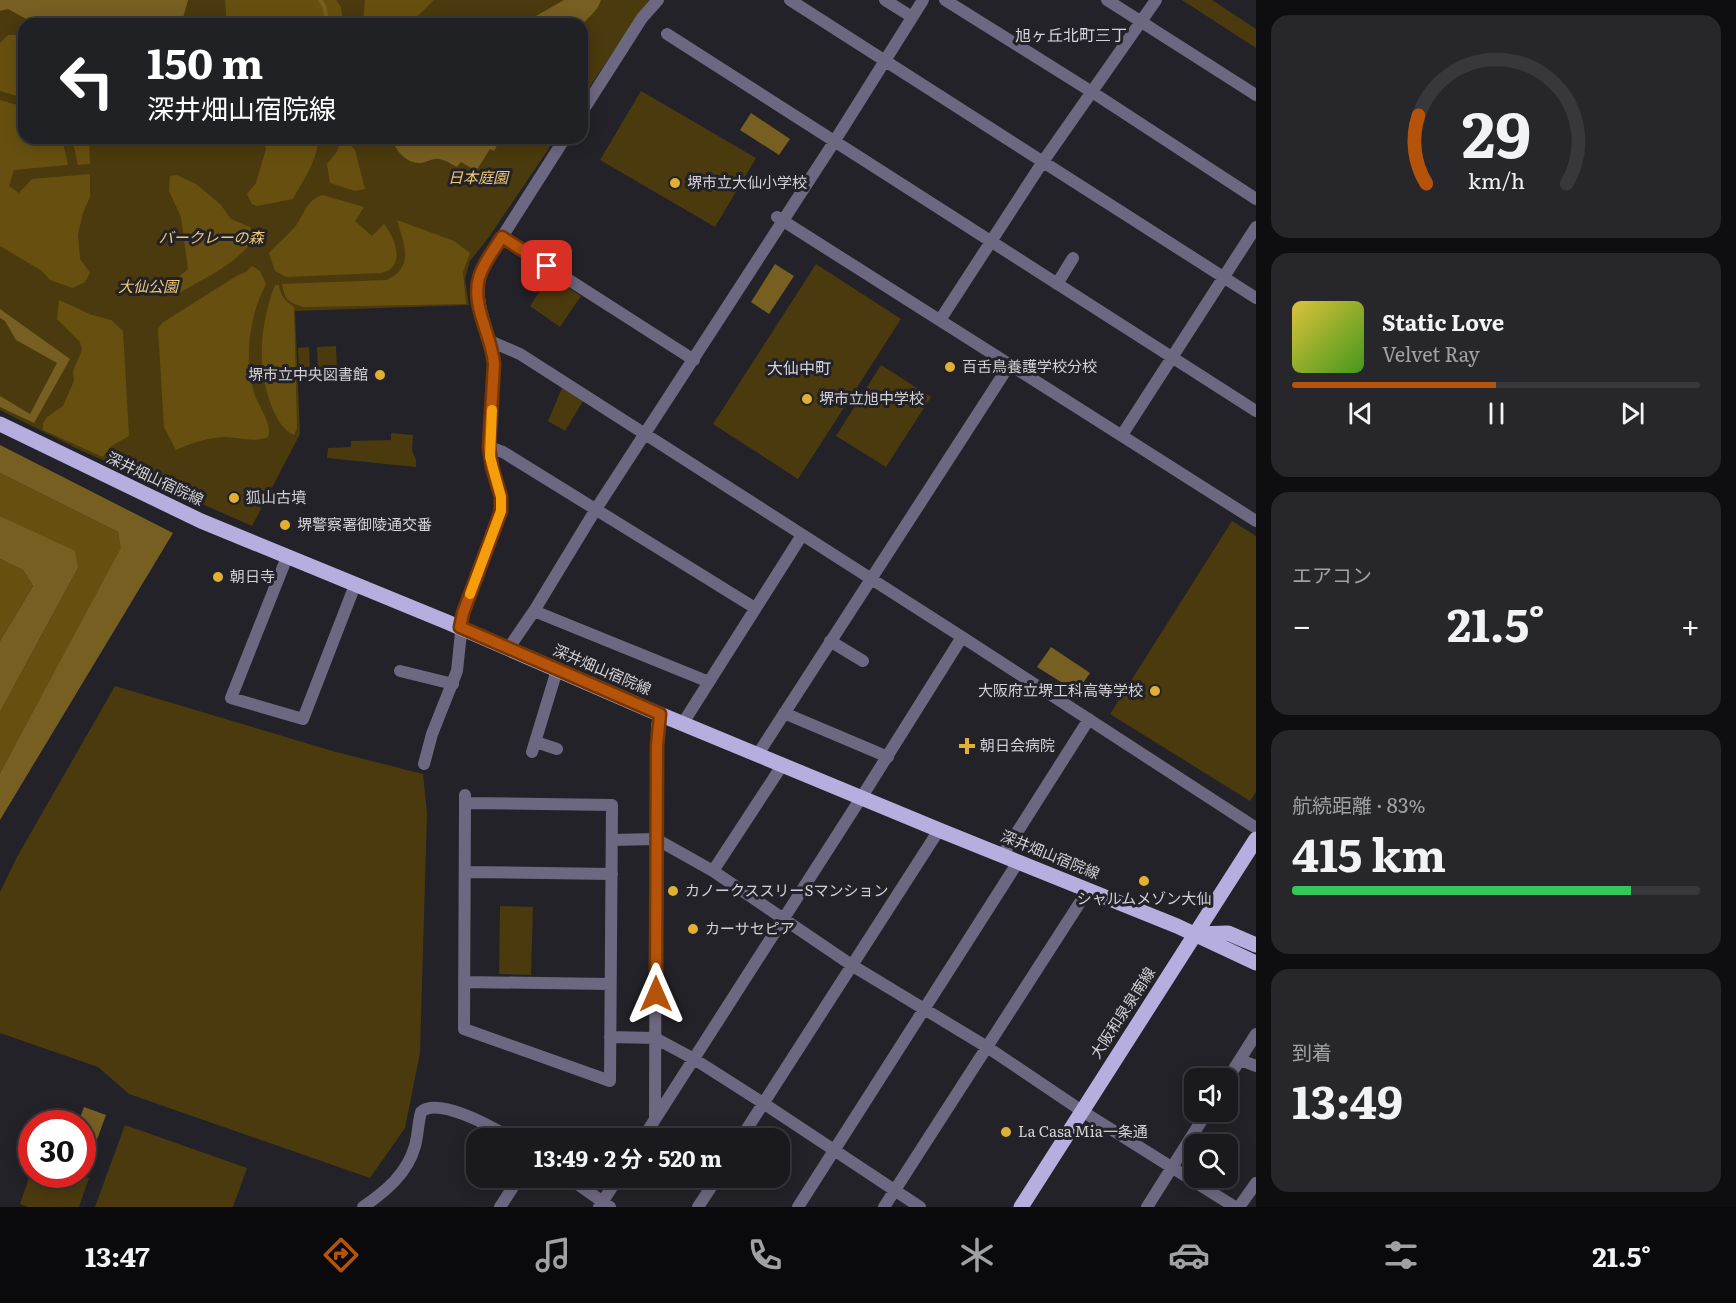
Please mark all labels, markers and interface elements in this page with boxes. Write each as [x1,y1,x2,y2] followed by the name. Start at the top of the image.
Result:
[1015,22,1127,46] district label: 旭ヶ丘北町三丁
[147,30,263,92] text: 150 m
[48,42,126,120] icon: left
[1461,85,1531,177] text: 29
[147,87,336,127] text: 深井畑山宿院線
[1467,164,1525,196] text: km/h
[448,165,510,188] park label: 日本庭園
[687,170,807,193] place label: 堺市立大仙小学校
[668,176,682,190] marker: 堺市立大仙小学校
[158,225,265,248] park label: バークレーの森
[521,240,572,291] pin
[530,249,563,282] icon: arrive
[118,274,180,297] park label: 大仙公園
[1382,305,1504,338] text: Static Love
[1382,338,1480,368] text: Velvet Ray
[962,354,1097,377] place label: 百舌鳥養護学校分校
[767,355,831,379] district label: 大仙中町
[943,360,957,374] marker: 百舌鳥養護学校分校
[248,362,368,385] place label: 堺市立中央図書館
[373,368,387,382] marker: 堺市立中央図書館
[819,386,924,409] place label: 堺市立旭中学校
[800,392,814,406] marker: 堺市立旭中学校
[1344,397,1377,430] icon: previous
[1480,397,1513,430] icon: pause
[1616,397,1649,430] icon: next
[103,445,208,510] street label: 深井畑山宿院線
[246,485,306,508] place label: 狐山古墳
[227,491,241,505] marker: 狐山古墳
[297,512,432,535] place label: 堺警察署御陵通交番
[278,518,292,532] marker: 堺警察署御陵通交番
[1292,559,1372,589] text: エアコン
[230,564,275,587] place label: 朝日寺
[211,570,225,584] marker: 朝日寺
[1447,589,1545,656] text: 21.5°
[1292,599,1311,648] text: −
[1681,599,1700,648] text: +
[550,638,655,700] street label: 深井畑山宿院線
[978,678,1143,701] place label: 大阪府立堺工科高等学校
[1148,684,1162,698] marker: 大阪府立堺工科高等学校
[980,733,1055,756] place label: 朝日会病院
[958,737,976,755] marker: 朝日会病院
[1292,789,1426,819] text: 航続距離 · 83%
[1292,819,1446,886] text: 415 km
[998,823,1104,884] street label: 深井畑山宿院線
[1137,874,1151,888] marker: シャルムメゾン大仙
[685,878,889,901] place label: カノークススリーSマンション
[666,884,680,898] marker: カノークススリーSマンション
[1077,886,1211,909] place label: シャルムメゾン大仙
[705,916,795,939] place label: カーサセピア
[686,922,700,936] marker: カーサセピア
[624,962,688,1026] position arrow
[1083,962,1160,1062] street label: 大阪和泉泉南線
[1292,1036,1332,1066] text: 到着
[1292,1066,1403,1133] text: 13:49
[1184,1068,1238,1188] map controls
[1184,1068,1238,1122] button: sound
[18,1110,96,1188] speed limit sign: 30
[1018,1119,1148,1142] place label: La Casa Mia一条通
[999,1125,1013,1139] marker: La Casa Mia一条通
[1184,1134,1238,1188] button: search
[534,1141,722,1174] text: 13:49 · 2 分 · 520 m
[320,1234,362,1276] icon: directions
[532,1234,574,1276] icon: music
[744,1234,786,1276] icon: phone
[956,1234,998,1276] icon: climate
[1168,1234,1210,1276] icon: car
[1380,1234,1422,1276] icon: filters
[85,1235,150,1275] text: 13:47
[1592,1235,1651,1275] text: 21.5°

